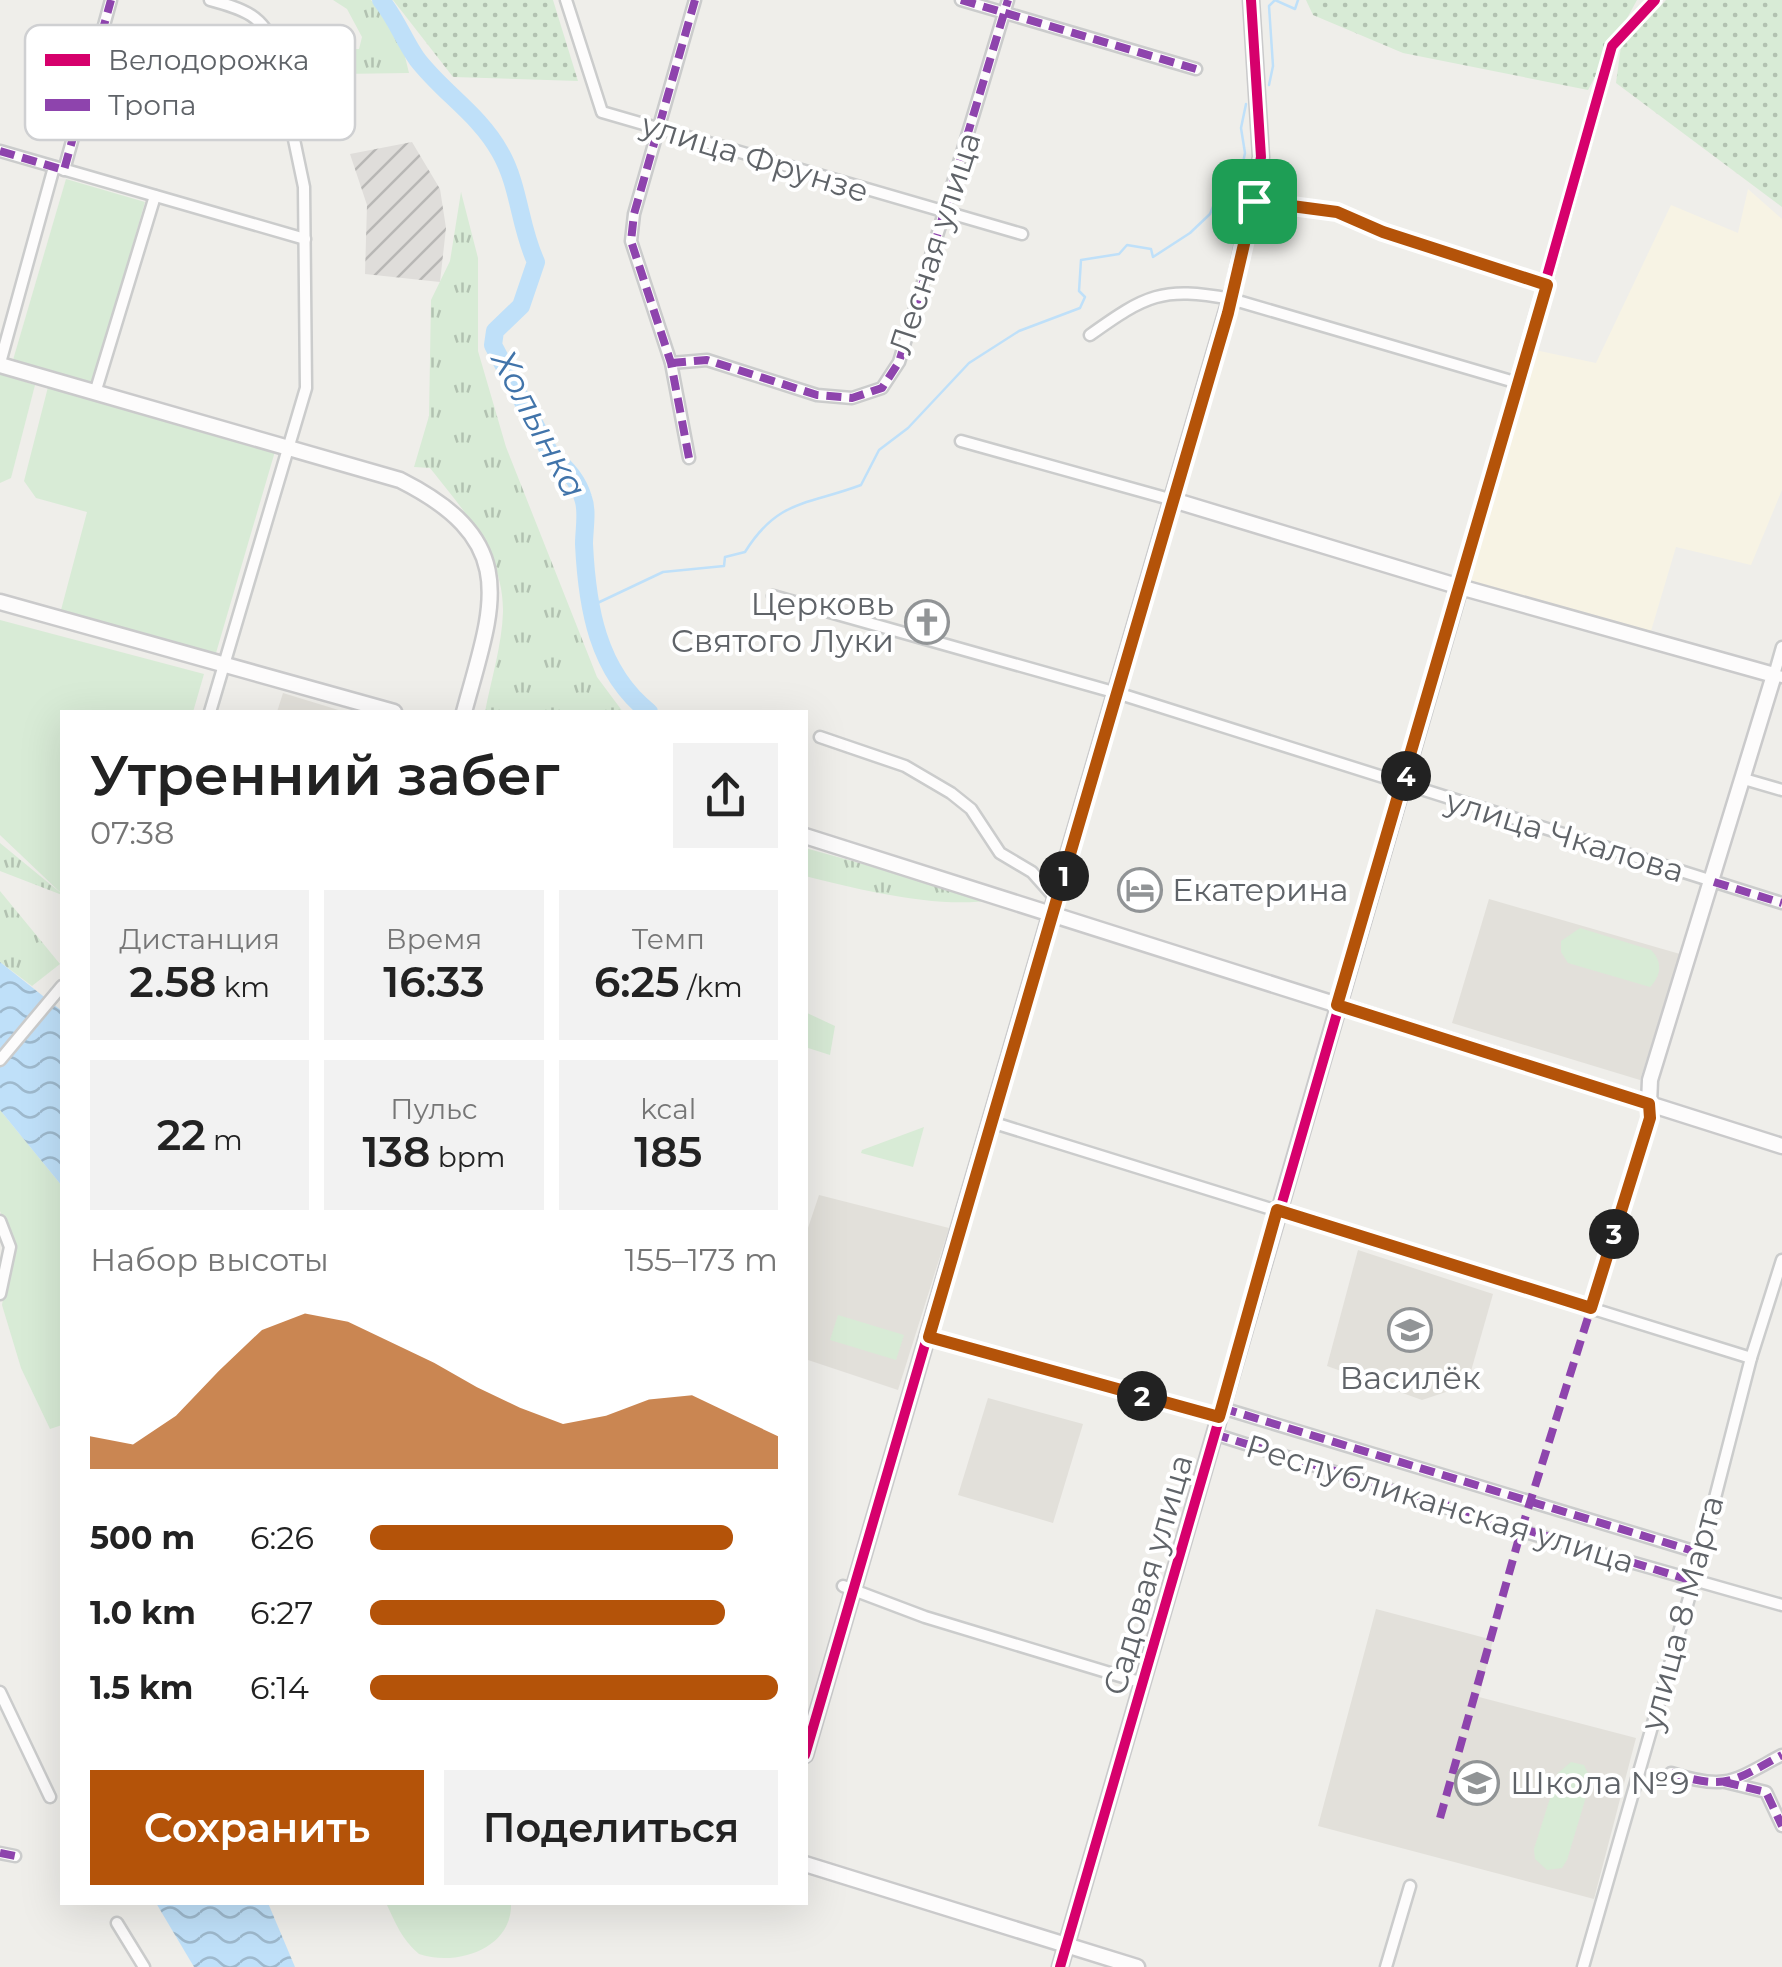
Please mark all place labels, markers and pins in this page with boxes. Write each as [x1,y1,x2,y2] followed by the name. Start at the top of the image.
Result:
[1212,159,1297,244] pin
[671,584,894,660] place label: Церковь Святого Луки
[904,599,950,645] church icon: Церковь Святого Луки
[1381,751,1431,801] pin: 4
[1039,851,1089,901] pin: 1
[1117,867,1163,913] hotel icon: Екатерина
[1172,870,1348,909] place label: Екатерина
[1589,1209,1639,1259] pin: 3
[1387,1307,1433,1353] school or university icon: Василёк
[1339,1358,1481,1397] place label: Василёк
[1117,1371,1167,1421] pin: 2
[1454,1760,1500,1806] school or university icon: Школа №9
[1510,1763,1690,1802] place label: Школа №9

